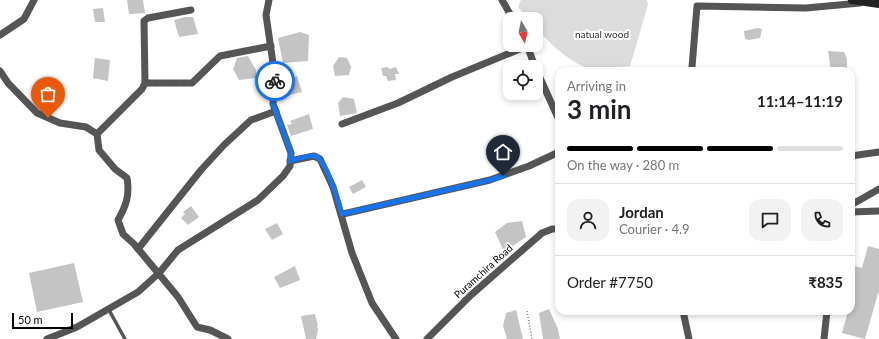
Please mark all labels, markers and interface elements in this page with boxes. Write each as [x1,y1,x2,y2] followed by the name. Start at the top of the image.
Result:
[503,12,543,52] north arrow
[503,12,543,100] map controls
[575,28,629,40] park label: natual wood
[503,60,543,100] button: locate
[255,61,295,101] courier
[264,70,286,92] icon: bike
[31,77,65,118] pin
[567,78,626,94] text: Arriving in
[37,83,59,105] icon: bag
[757,92,843,110] text: 11:14–11:19
[567,93,631,125] text: 3 min
[486,135,520,176] pin
[492,141,514,163] icon: home
[567,157,679,173] text: On the way · 280 m
[567,199,609,241] button: person
[749,199,791,241] button: chat
[801,199,843,241] button: phone
[619,203,664,221] text: Jordan
[619,221,690,237] text: Courier · 4.9
[451,242,515,300] street label: Puramchira Road
[567,273,653,291] text: Order #7750
[808,273,843,291] text: ₹835
[12,311,73,330] scale bar
[18,313,43,326] text: 50 m

